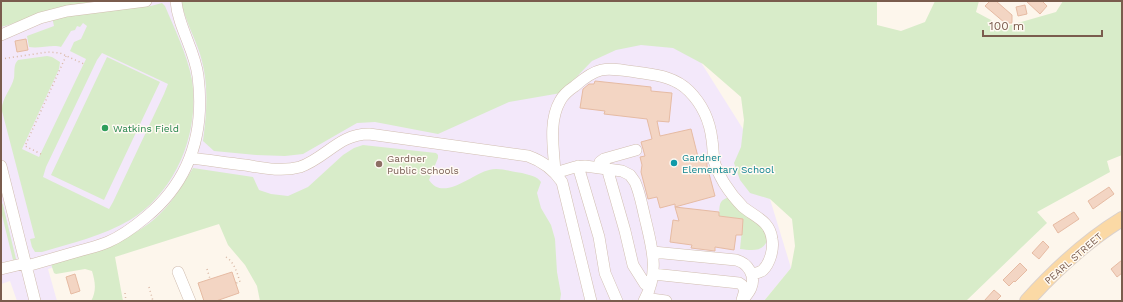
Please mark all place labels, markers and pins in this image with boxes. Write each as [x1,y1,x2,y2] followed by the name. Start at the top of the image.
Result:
[100,123,110,133] marker: Watkins Field
[113,123,179,134] place label: Watkins Field
[682,152,774,175] place label: Gardner Elementary School
[387,153,459,176] place label: Gardner Public Schools
[669,158,679,168] marker: Gardner Elementary School
[374,159,384,169] marker: Gardner Public Schools

